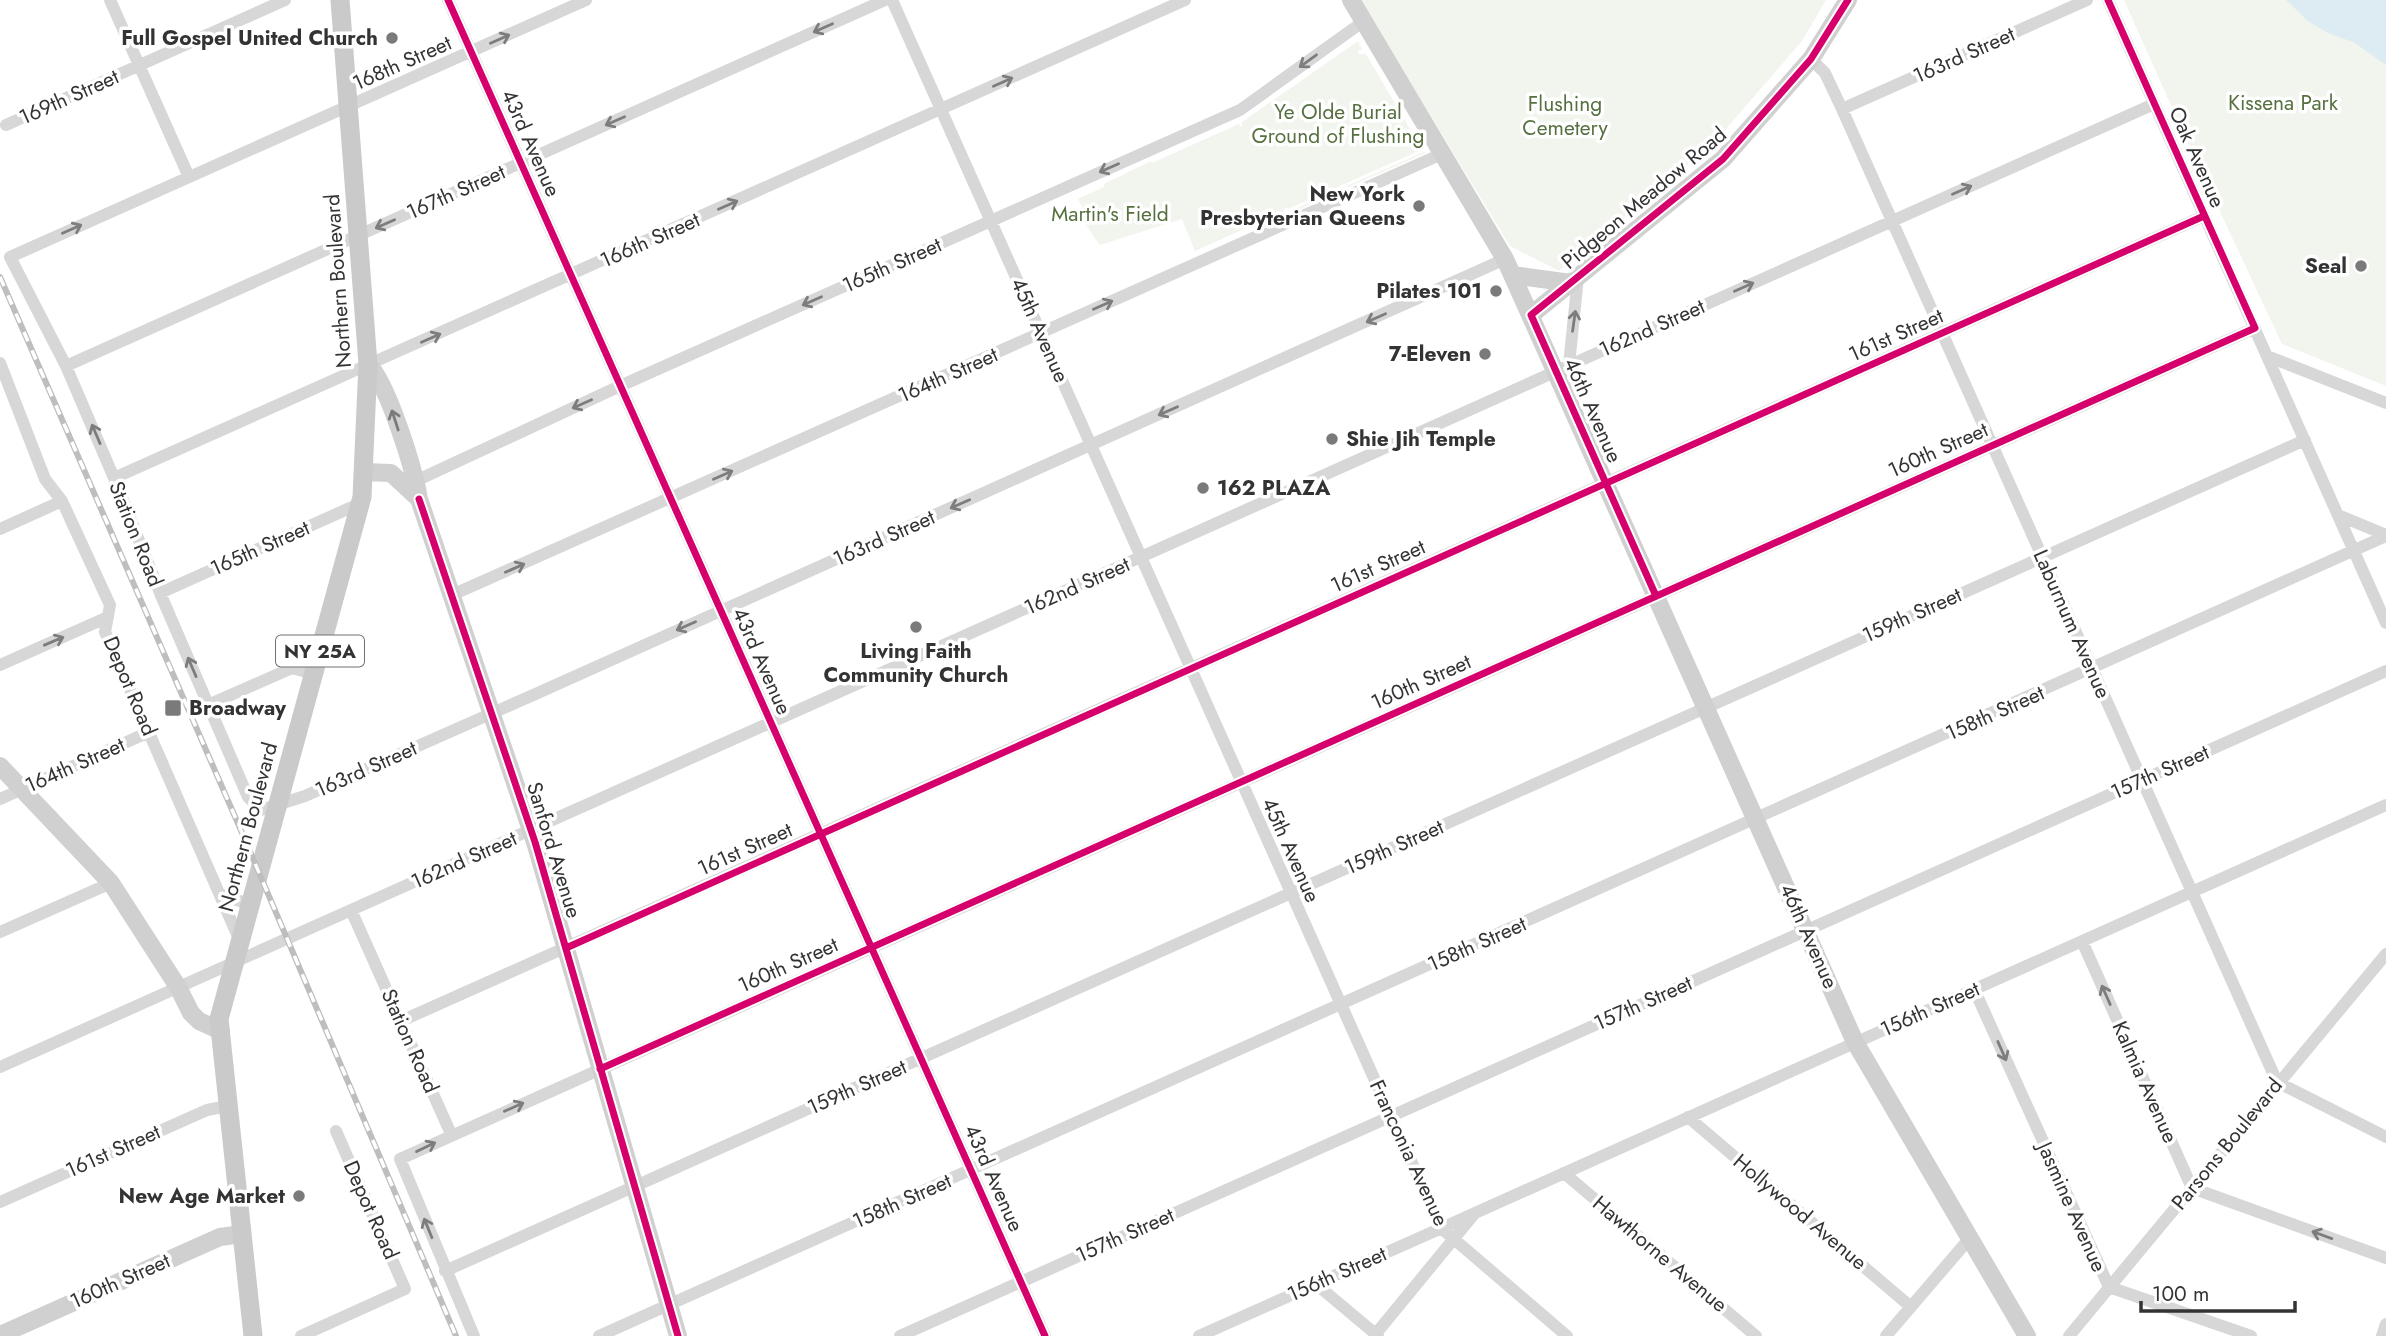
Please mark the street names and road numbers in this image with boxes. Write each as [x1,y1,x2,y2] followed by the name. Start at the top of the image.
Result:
[1908,19,2020,91] street label: 163rd Street
[348,28,456,98] street label: 168th Street
[14,62,124,132] street label: 169th Street
[494,85,568,202] street label: 43rd Avenue
[2161,102,2233,212] street label: Oak Avenue
[1555,120,1733,276] street label: Pidgeon Meadow Road
[402,157,510,227] street label: 167th Street
[317,193,359,369] street label: Northern Boulevard
[595,205,705,275] street label: 166th Street
[838,230,946,300] street label: 165th Street
[1004,273,1077,387] street label: 45th Avenue
[1594,291,1710,365] street label: 162nd Street
[1844,301,1948,369] street label: 161st Street
[893,340,1003,410] street label: 164th Street
[1556,353,1630,467] street label: 46th Avenue
[1883,415,1993,485] street label: 160th Street
[101,477,171,591] street label: Station Road
[828,502,940,574] street label: 163rd Street
[206,513,314,583] street label: 165th Street
[1326,532,1430,600] street label: 161st Street
[2026,545,2118,703] street label: Laburnum Avenue
[1019,549,1135,623] street label: 162nd Street
[1858,580,1966,650] street label: 159th Street
[725,603,799,720] street label: 43rd Avenue
[96,632,164,740] street label: Depot Road
[276,636,364,666] road number: NY 25A
[1366,647,1476,717] street label: 160th Street
[1941,678,2049,748] street label: 158th Street
[20,730,130,800] street label: 164th Street
[310,733,422,805] street label: 163rd Street
[2106,737,2214,807] street label: 157th Street
[211,739,285,915] street label: Northern Boulevard
[519,778,589,922] street label: Sanford Avenue
[1255,793,1328,907] street label: 45th Avenue
[1340,812,1448,882] street label: 159th Street
[693,815,797,883] street label: 161st Street
[406,823,522,897] street label: 162nd Street
[1772,879,1846,993] street label: 46th Avenue
[1423,909,1531,979] street label: 158th Street
[733,930,843,1000] street label: 160th Street
[1589,968,1697,1038] street label: 157th Street
[1876,974,1984,1044] street label: 156th Street
[374,984,446,1098] street label: Station Road
[2105,1016,2185,1148] street label: Kalmia Avenue
[803,1052,911,1122] street label: 159th Street
[2164,1072,2290,1216] street label: Parsons Boulevard
[1362,1075,1456,1231] street label: Franconia Avenue
[61,1117,165,1185] street label: 161st Street
[957,1120,1031,1237] street label: 43rd Avenue
[2029,1135,2114,1277] street label: Jasmine Avenue
[1727,1147,1874,1277] street label: Hollywood Avenue
[336,1156,406,1264] street label: Depot Road
[848,1166,956,1236] street label: 158th Street
[1586,1189,1734,1319] street label: Hawthorne Avenue
[1071,1200,1179,1270] street label: 157th Street
[1283,1239,1391,1309] street label: 156th Street
[65,1246,175,1316] street label: 160th Street

